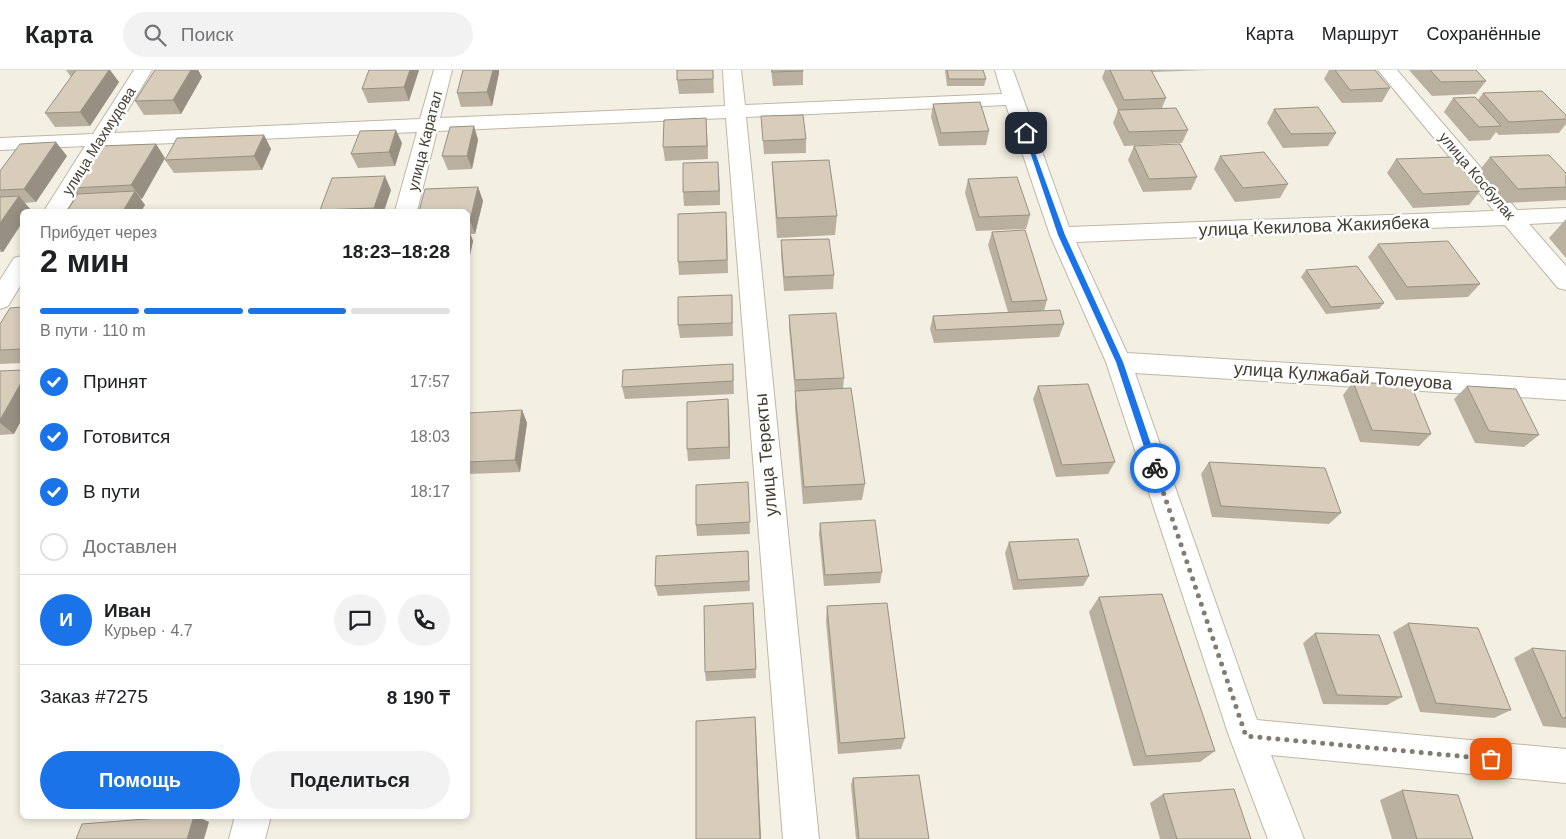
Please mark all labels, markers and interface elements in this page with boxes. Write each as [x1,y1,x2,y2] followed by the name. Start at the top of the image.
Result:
[123,12,473,57] search box
[25,21,93,48] text: Карта
[141,21,169,49] icon: search
[181,24,233,45] text: Поиск
[1246,24,1294,44] text: Карта
[1322,24,1398,44] text: Маршрут
[1426,24,1541,44] text: Сохранённые
[58,83,139,198] street label: улица Махмудова
[404,89,445,193] street label: улица Каратал
[1005,112,1047,154] pin
[1012,119,1040,147] icon: home
[1436,128,1519,223] street label: улица Косбулак
[1198,212,1431,240] street label: улица Кекилова Жакиябека
[40,224,157,241] text: Прибудет через
[342,241,450,262] text: 18:23–18:28
[40,243,129,279] text: 2 мин
[40,322,146,339] text: В пути · 110 m
[1233,358,1454,394] street label: улица Кулжабай Толеуова
[40,368,68,396] icon: check
[83,371,147,392] text: Принят
[410,373,450,390] text: 17:57
[751,392,781,518] street label: улица Теректы
[40,423,68,451] icon: check
[83,426,170,447] text: Готовится
[410,428,450,445] text: 18:03
[1130,443,1180,493] courier
[1141,454,1169,482] icon: bike
[40,478,68,506] icon: check
[83,481,140,502] text: В пути
[410,483,450,500] text: 18:17
[83,536,177,557] text: Доставлен
[334,594,386,646] button: chat
[398,594,450,646] button: phone
[104,600,151,621] text: Иван
[59,609,73,630] text: И
[104,622,193,639] text: Курьер · 4.7
[40,686,148,707] text: Заказ #7275
[387,687,450,708] text: 8 190 ₸
[1470,738,1512,780] pin
[1477,745,1505,773] icon: bag
[40,751,240,809] button: Помощь
[250,751,450,809] button: Поделиться

